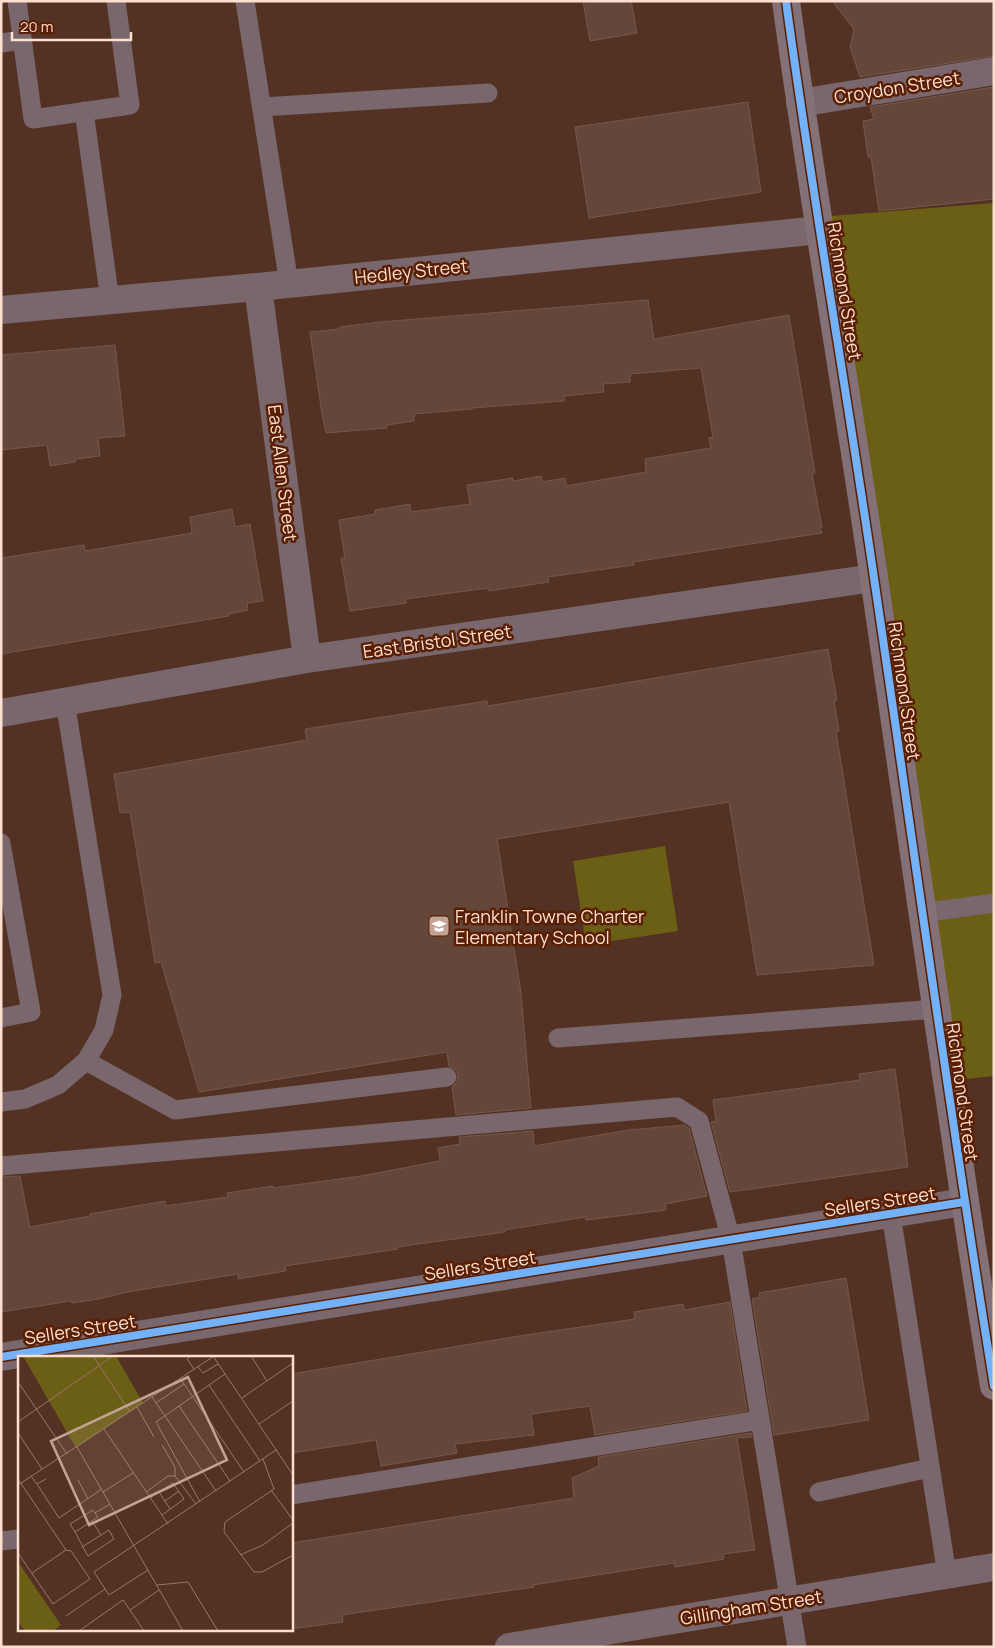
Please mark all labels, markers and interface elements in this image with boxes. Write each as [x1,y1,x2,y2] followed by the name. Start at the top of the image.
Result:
[12,10,131,42] scale bar
[20,16,53,37] text: 20 m
[832,65,962,109] street label: Croydon Street
[822,220,868,362] street label: Richmond Street
[353,253,469,289] street label: Hedley Street
[263,403,303,543] street label: East Allen Street
[361,619,513,663] street label: East Bristol Street
[883,620,927,762] street label: Richmond Street
[455,904,645,949] place label: Franklin Towne Charter Elementary School
[427,914,451,938] school or university icon: Franklin Towne Charter Elementary School
[941,1021,985,1163] street label: Richmond Street
[823,1180,937,1222] street label: Sellers Street
[423,1244,537,1286] street label: Sellers Street
[23,1308,137,1350] street label: Sellers Street
[18,1356,292,1630] inset map
[678,1584,824,1630] street label: Gillingham Street

